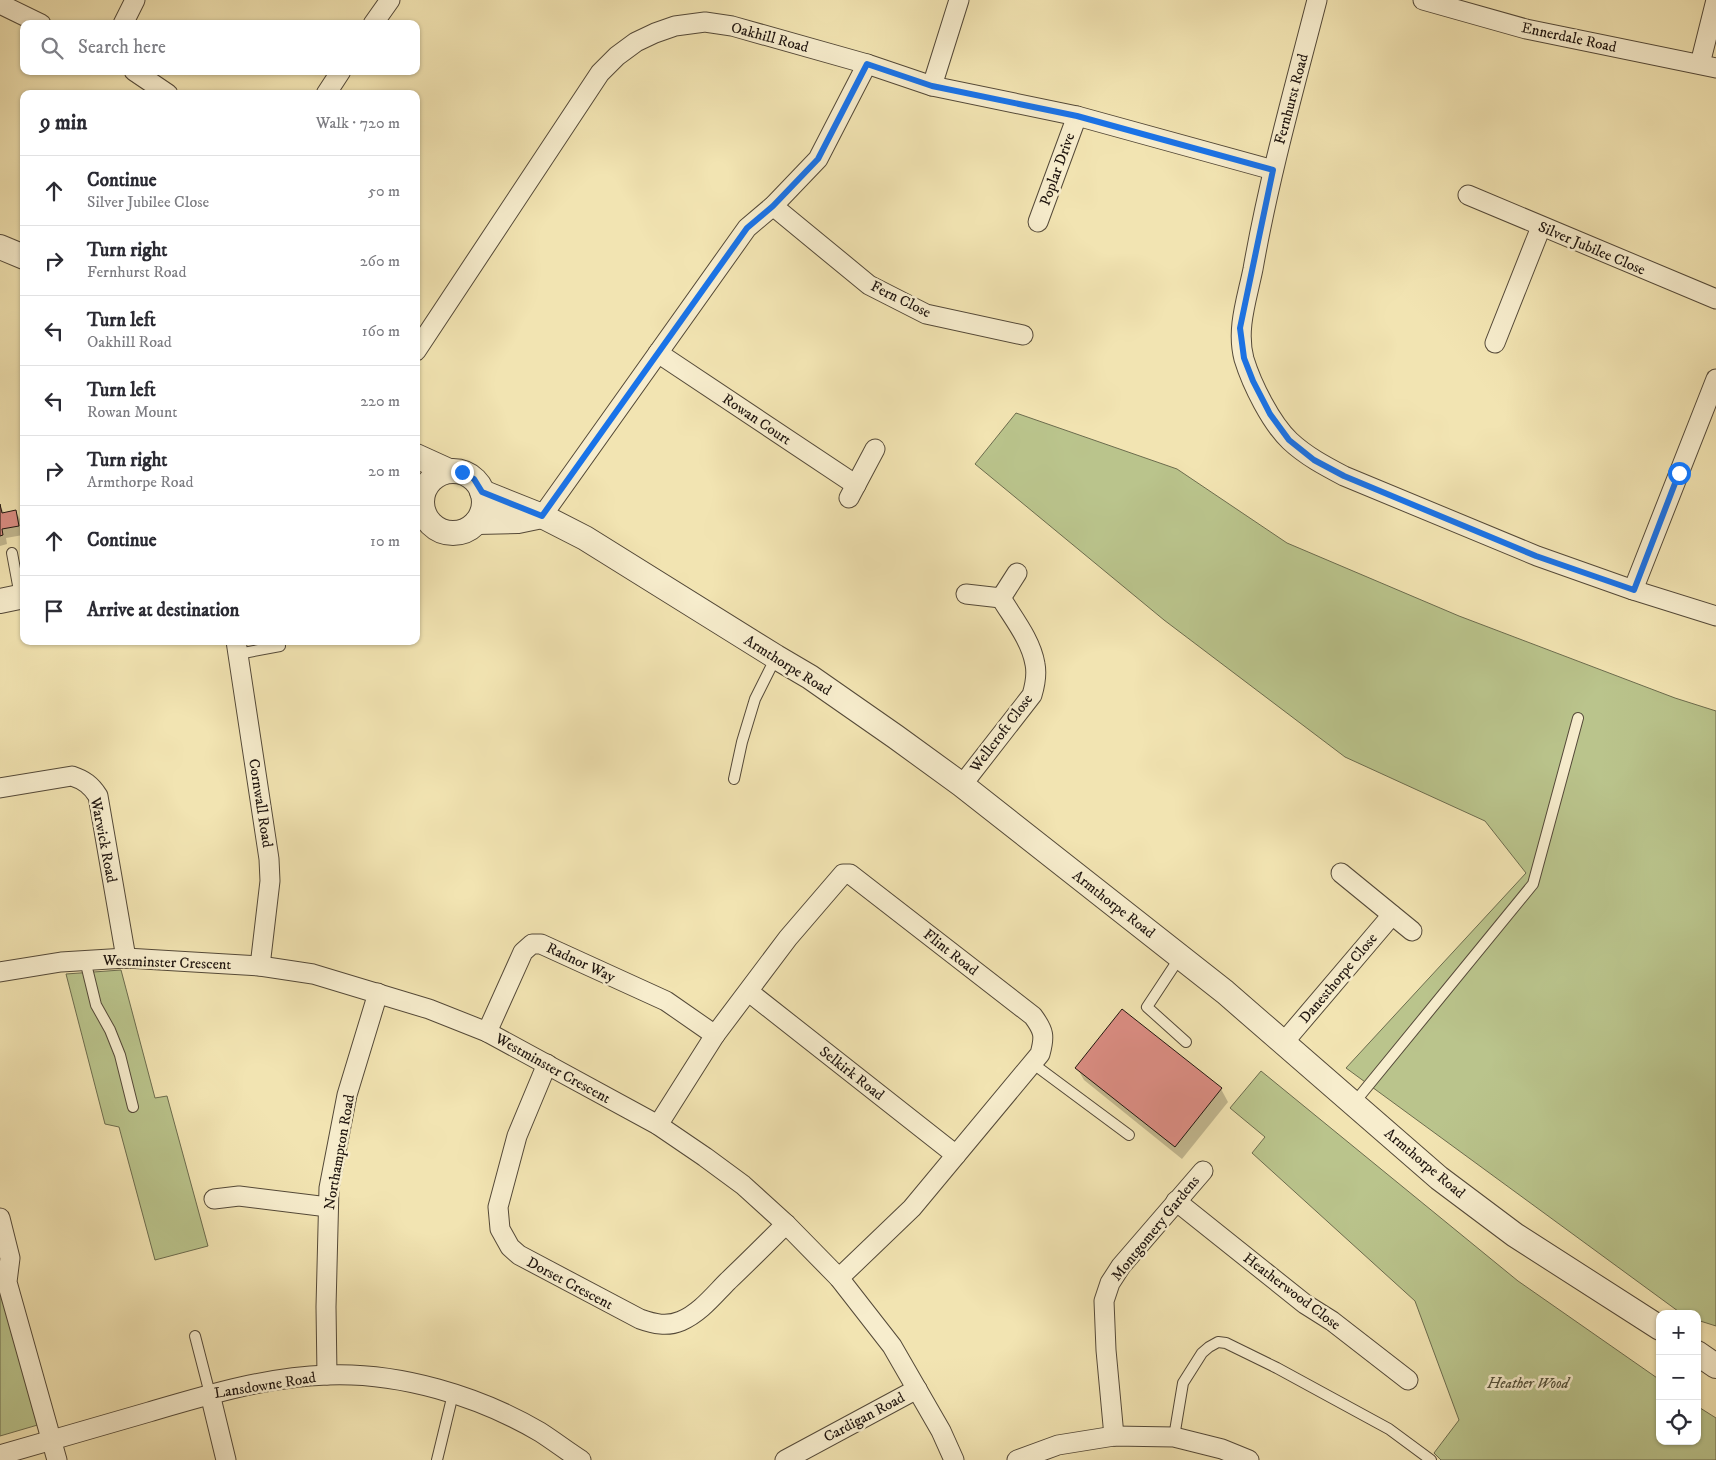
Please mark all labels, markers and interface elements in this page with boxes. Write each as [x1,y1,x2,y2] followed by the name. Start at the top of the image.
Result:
[729,18,811,57] street label: Oakhill Road
[1520,18,1619,57] street label: Ennerdale Road
[20,20,420,75] search box
[38,34,66,62] icon: search
[78,36,166,59] text: Search here
[1270,51,1313,147] street label: Fernhurst Road
[40,110,87,136] text: 9 min
[316,113,400,133] text: Walk · 720 m
[1036,130,1079,208] street label: Poplar Drive
[87,169,157,192] text: Continue
[40,177,68,205] icon: ahead
[368,181,400,201] text: 50 m
[87,192,209,212] text: Silver Jubilee Close
[1535,217,1648,280] street label: Silver Jubilee Close
[87,239,167,262] text: Turn right
[40,247,68,275] icon: right
[360,251,400,271] text: 260 m
[87,262,186,282] text: Fernhurst Road
[868,277,934,322] street label: Fern Close
[87,309,156,332] text: Turn left
[40,317,68,345] icon: left
[362,321,400,341] text: 160 m
[87,332,172,352] text: Oakhill Road
[87,379,156,402] text: Turn left
[40,387,68,415] icon: left
[719,389,795,450] street label: Rowan Court
[360,391,400,411] text: 220 m
[87,402,177,422] text: Rowan Mount
[87,449,167,472] text: Turn right
[40,457,68,485] icon: right
[368,461,400,481] text: 20 m
[451,461,474,484] route end
[1668,462,1691,485] route start
[87,472,193,492] text: Armthorpe Road
[40,527,68,555] icon: ahead
[87,529,157,552] text: Continue
[370,531,400,551] text: 10 m
[40,597,68,625] icon: arrive
[87,599,239,622] text: Arrive at destination
[740,631,836,700] street label: Armthorpe Road
[965,690,1037,777] street label: Wellcroft Close
[244,757,277,849] street label: Cornwall Road
[86,795,121,885] street label: Warwick Road
[1069,866,1159,943] street label: Armthorpe Road
[919,925,982,980] street label: Flint Road
[1295,929,1382,1027] street label: Danesthorpe Close
[543,938,619,987] street label: Radnor Way
[101,951,232,974] street label: Westminster Crescent
[491,1028,614,1108] street label: Westminster Crescent
[815,1042,888,1105] street label: Selkirk Road
[320,1092,359,1211] street label: Northampton Road
[1380,1124,1469,1203] street label: Armthorpe Road
[1107,1172,1204,1285] street label: Montgomery Gardens
[1239,1249,1344,1334] street label: Heatherwood Close
[523,1253,616,1314] street label: Dorset Crescent
[1656,1310,1701,1445] map controls
[1656,1310,1701,1355] button: +
[1656,1355,1701,1400] button: −
[213,1368,318,1403] street label: Lansdowne Road
[1486,1374,1572,1393] park label: Heather Wood
[820,1388,908,1447] street label: Cardigan Road
[1656,1400,1701,1445] button: locate

